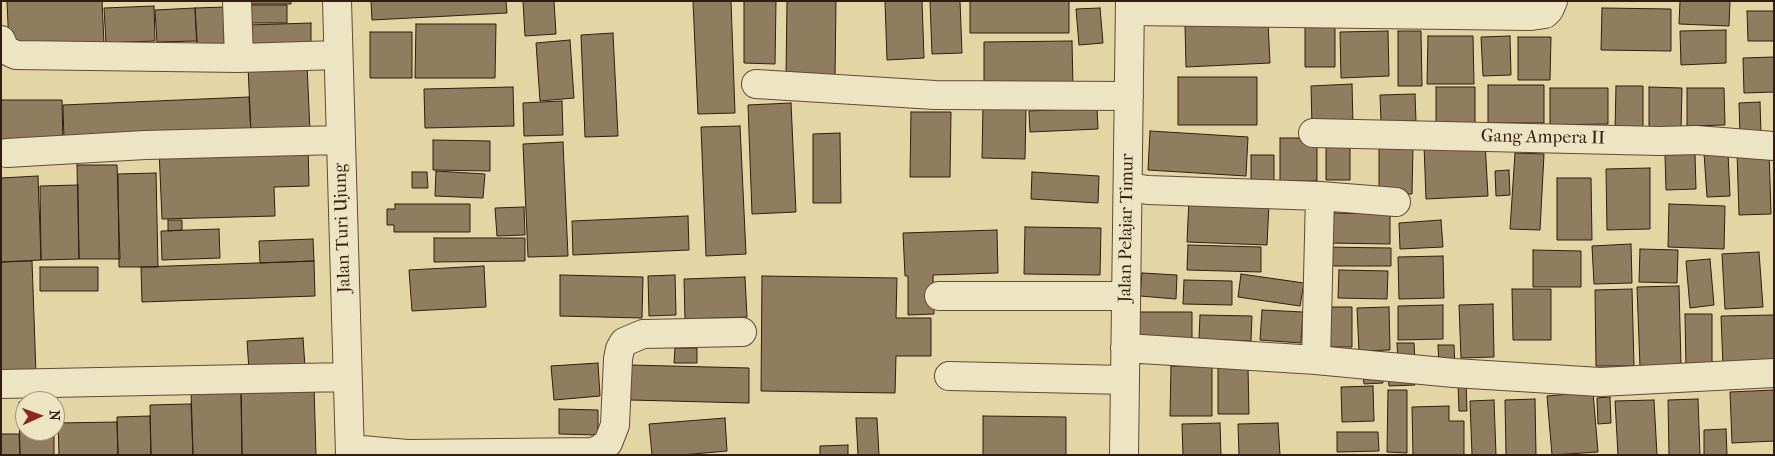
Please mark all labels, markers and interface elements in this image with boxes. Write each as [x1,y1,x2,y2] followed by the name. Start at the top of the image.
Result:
[1481,126,1605,150] street label: Gang Ampera II
[1115,153,1139,303] street label: Jalan Pelajar Timur
[330,163,356,293] street label: Jalan Turi Ujung
[15,391,65,441] north arrow
[46,410,63,421] text: N

